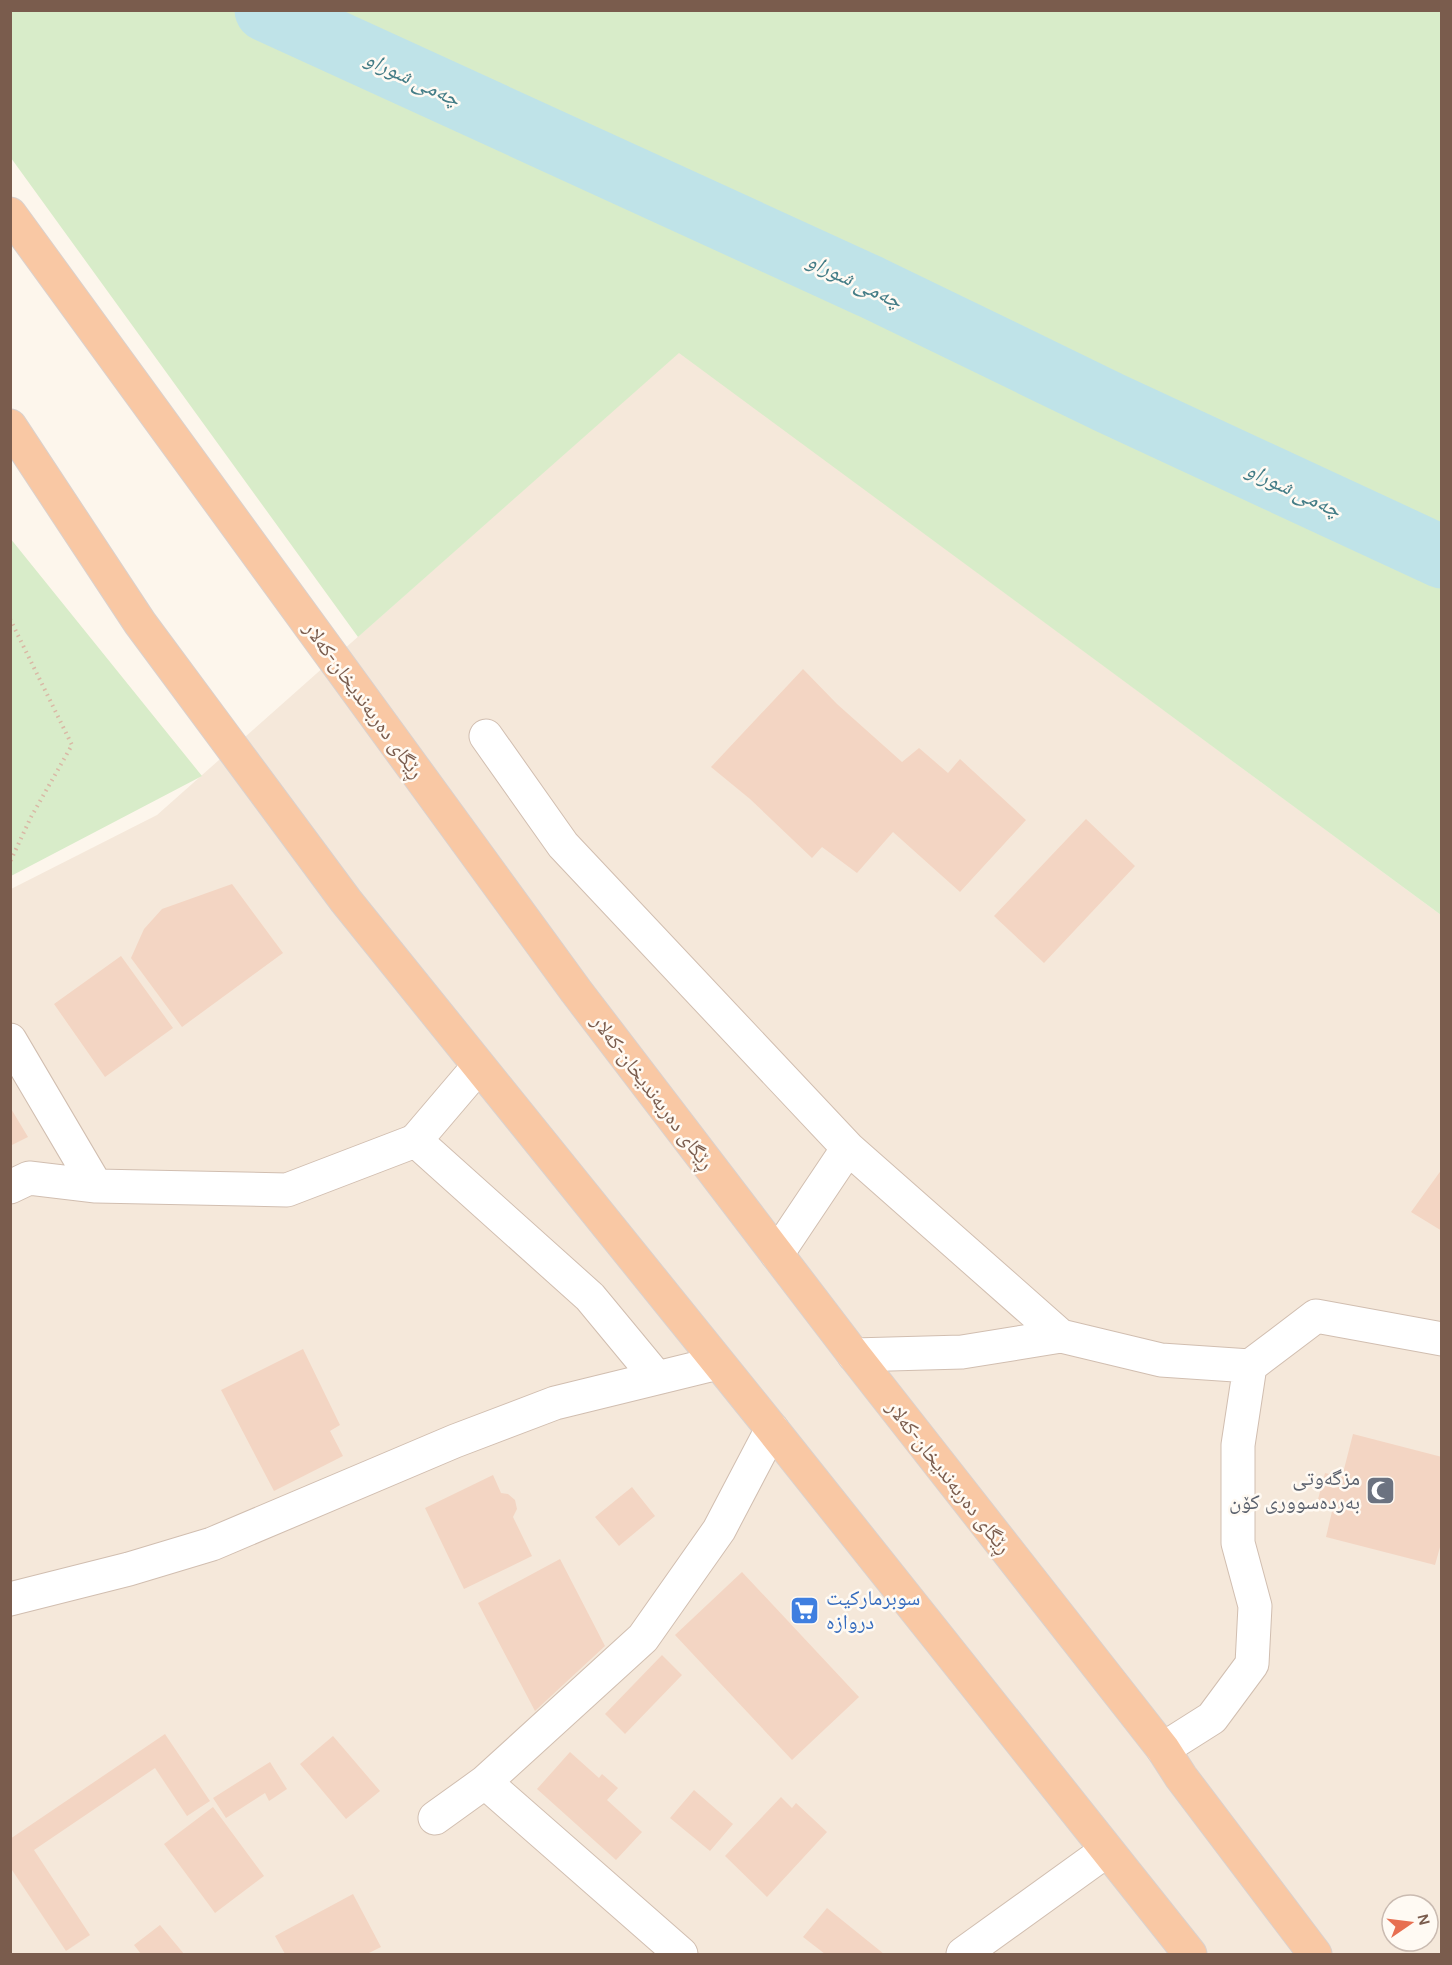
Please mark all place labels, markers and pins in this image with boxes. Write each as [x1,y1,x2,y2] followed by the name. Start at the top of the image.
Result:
[1229,1466,1360,1514] place label: مزگەوتی بەردەسووری کۆن
[1365,1474,1397,1506] mosque icon: مزگەوتی بەردەسووری کۆن
[826,1586,920,1634] place label: سوبرماركيت دروازه
[789,1594,821,1626] supermarket icon: سوبرماركيت دروازه

